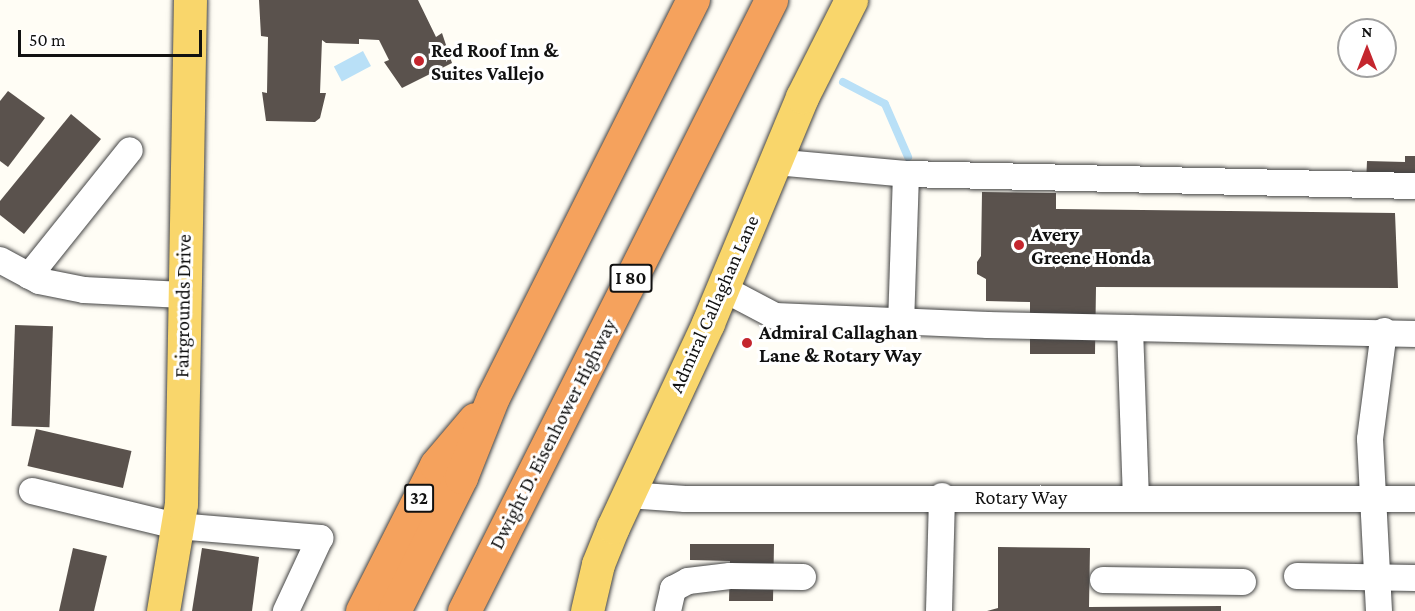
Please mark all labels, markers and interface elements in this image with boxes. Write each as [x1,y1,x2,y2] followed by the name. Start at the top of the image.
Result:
[21,18,206,56] scale bar
[1337,18,1397,78] north arrow
[1362,23,1372,40] text: N
[29,30,66,50] text: 50 m
[431,38,559,85] place label: Red Roof Inn & Suites Vallejo
[412,54,426,68] marker: Red Roof Inn & Suites Vallejo
[664,211,764,397] street label: Admiral Callaghan Lane
[1031,222,1151,269] place label: Avery Greene Honda
[170,234,196,378] street label: Fairgrounds Drive
[1012,238,1026,252] marker: Avery Greene Honda
[608,263,654,293] road number: I 80
[484,315,622,553] street label: Dwight D. Eisenhower Highway
[759,320,921,367] place label: Admiral Callaghan Lane & Rotary Way
[740,336,754,350] marker: Admiral Callaghan Lane & Rotary Way
[404,483,434,513] road number: 32
[975,485,1067,509] street label: Rotary Way

